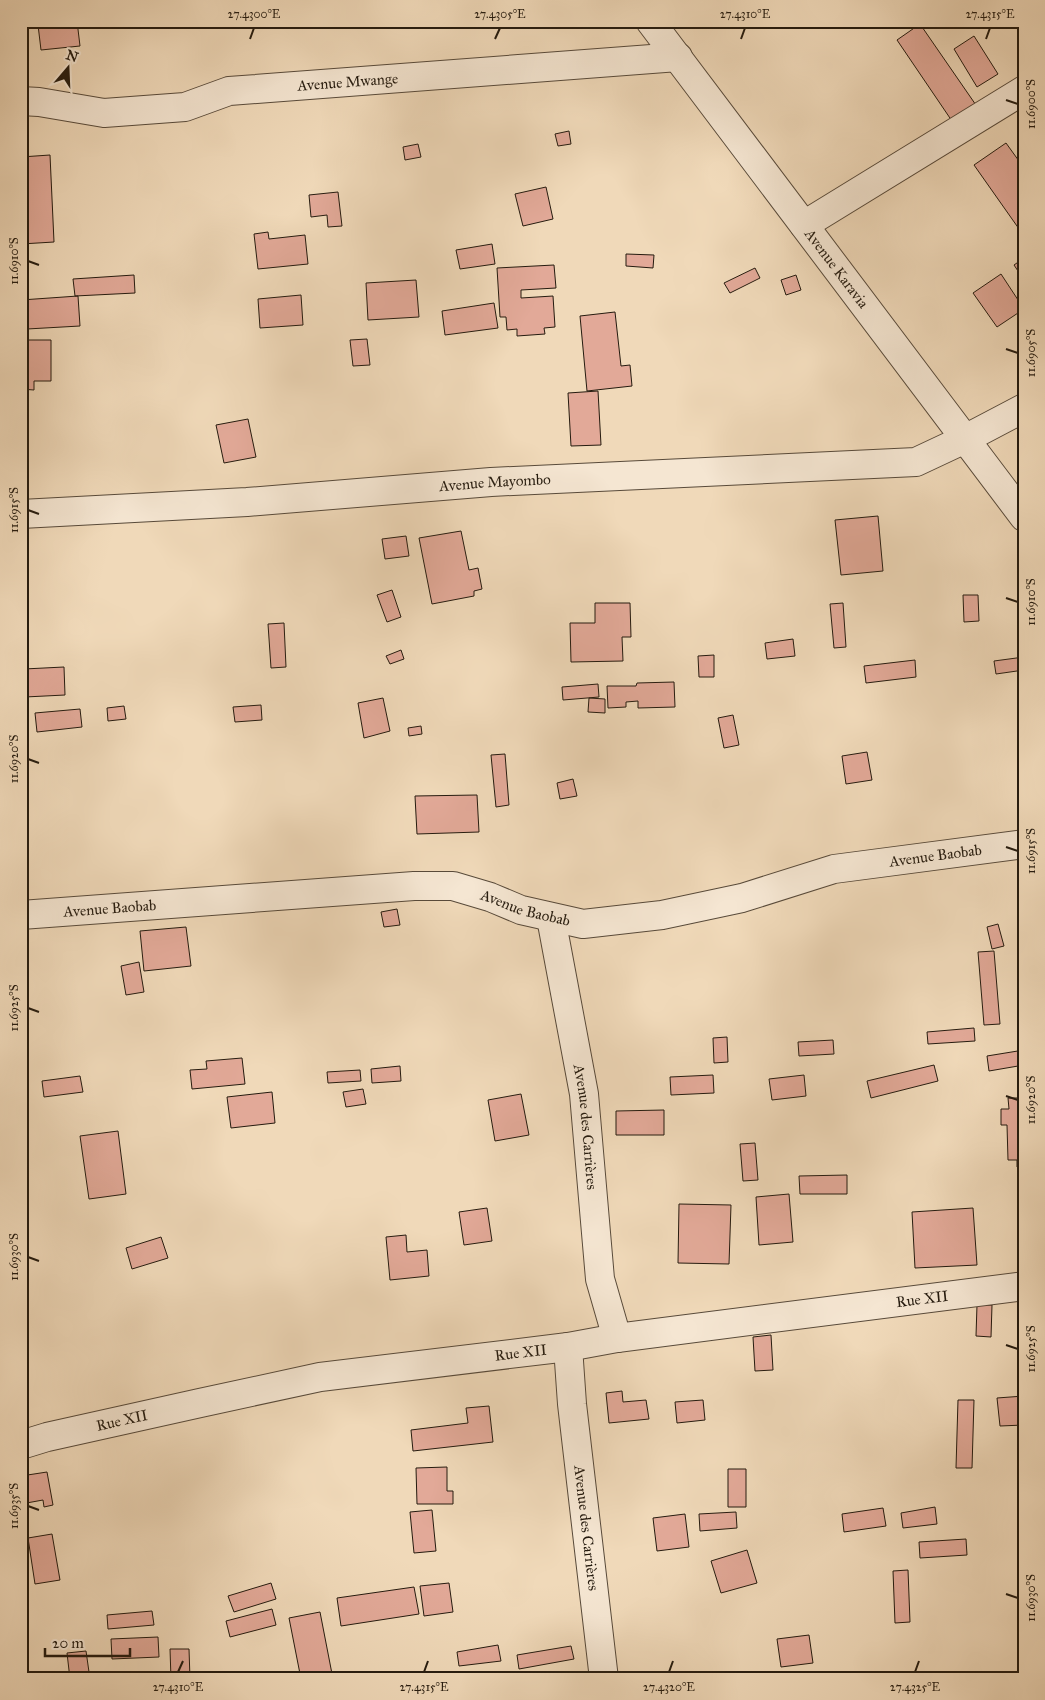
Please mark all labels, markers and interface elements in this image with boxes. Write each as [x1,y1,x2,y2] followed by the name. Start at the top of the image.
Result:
[228,7,281,21] text: 27.4300°E
[474,7,526,21] text: 27.4305°E
[720,7,771,21] text: 27.4310°E
[965,7,1015,21] text: 27.4315°E
[42,42,92,92] north arrow
[64,46,81,66] text: N
[296,69,399,95] street label: Avenue Mwange
[1024,79,1038,129] text: 11.6900°S
[800,224,873,312] street label: Avenue Karavia
[7,237,21,285] text: 11.6910°S
[1024,329,1038,377] text: 11.6905°S
[437,470,552,495] street label: Avenue Mayombo
[7,487,21,533] text: 11.6915°S
[1024,578,1038,626] text: 11.6910°S
[7,735,21,783] text: 11.6920°S
[1024,828,1038,874] text: 11.6915°S
[887,841,983,871] street label: Avenue Baobab
[478,885,572,930] street label: Avenue Baobab
[62,896,157,921] street label: Avenue Baobab
[7,984,21,1032] text: 11.6925°S
[569,1062,601,1190] street label: Avenue des Carrières
[1024,1076,1038,1124] text: 11.6920°S
[7,1233,21,1281] text: 11.6930°S
[895,1287,949,1311] street label: Rue XII
[1024,1325,1038,1373] text: 11.6925°S
[494,1341,548,1365] street label: Rue XII
[94,1406,150,1435] street label: Rue XII
[570,1463,603,1592] street label: Avenue des Carrières
[7,1483,21,1529] text: 11.6935°S
[1024,1574,1038,1622] text: 11.6930°S
[45,1625,130,1657] scale bar
[52,1634,84,1652] text: 20 m
[153,1680,204,1694] text: 27.4310°E
[399,1680,449,1694] text: 27.4315°E
[643,1680,695,1694] text: 27.4320°E
[890,1680,941,1694] text: 27.4325°E

